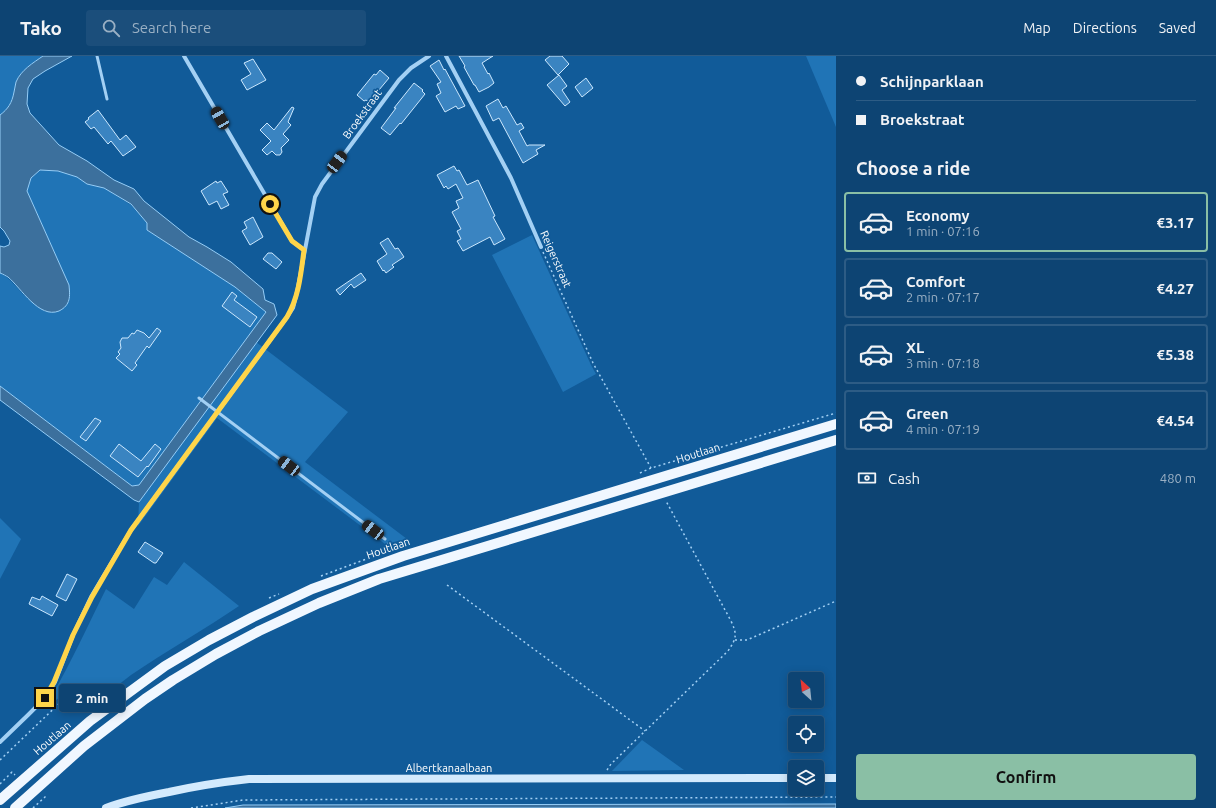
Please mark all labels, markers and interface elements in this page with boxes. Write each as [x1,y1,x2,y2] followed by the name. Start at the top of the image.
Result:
[86,10,366,46] search box
[20,17,62,39] text: Tako
[100,17,122,39] icon: search
[132,19,211,36] text: Search here
[1023,20,1051,36] text: Map
[1073,20,1137,36] text: Directions
[1159,20,1196,36] text: Saved
[880,73,984,90] text: Schijnparklaan
[340,86,384,141] street label: Broekstraat
[209,105,231,131] car
[880,111,964,128] text: Broekstraat
[325,149,349,175] car
[856,158,970,178] text: Choose a ride
[261,195,279,213] route start
[858,204,894,240] icon: car
[906,207,970,224] text: Economy
[1156,214,1194,231] text: €3.17
[906,224,980,238] text: 1 min · 07:16
[538,229,574,290] street label: Reigerstraat
[858,270,894,306] icon: car
[906,273,965,290] text: Comfort
[1156,280,1194,297] text: €4.27
[906,290,980,304] text: 2 min · 07:17
[858,336,894,372] icon: car
[906,339,924,356] text: XL
[1156,346,1194,363] text: €5.38
[906,356,980,370] text: 3 min · 07:18
[858,402,894,438] icon: car
[906,405,948,422] text: Green
[1156,412,1194,429] text: €4.54
[906,422,980,436] text: 4 min · 07:19
[675,441,721,465] street label: Houtlaan
[276,454,302,478] car
[856,467,878,489] icon: cash
[888,470,920,487] text: Cash
[1160,471,1196,485] text: 480 m
[360,518,386,542] car
[365,535,411,561] street label: Houtlaan
[788,672,824,708] north arrow
[788,672,824,796] map controls
[59,684,125,712] callout: 2 min
[36,689,54,707] route end
[76,691,108,705] text: 2 min
[788,716,824,752] button: locate
[31,719,73,757] street label: Houtlaan
[856,754,1196,800] button: Confirm
[788,760,824,796] button: layers
[406,762,492,774] street label: Albertkanaalbaan

